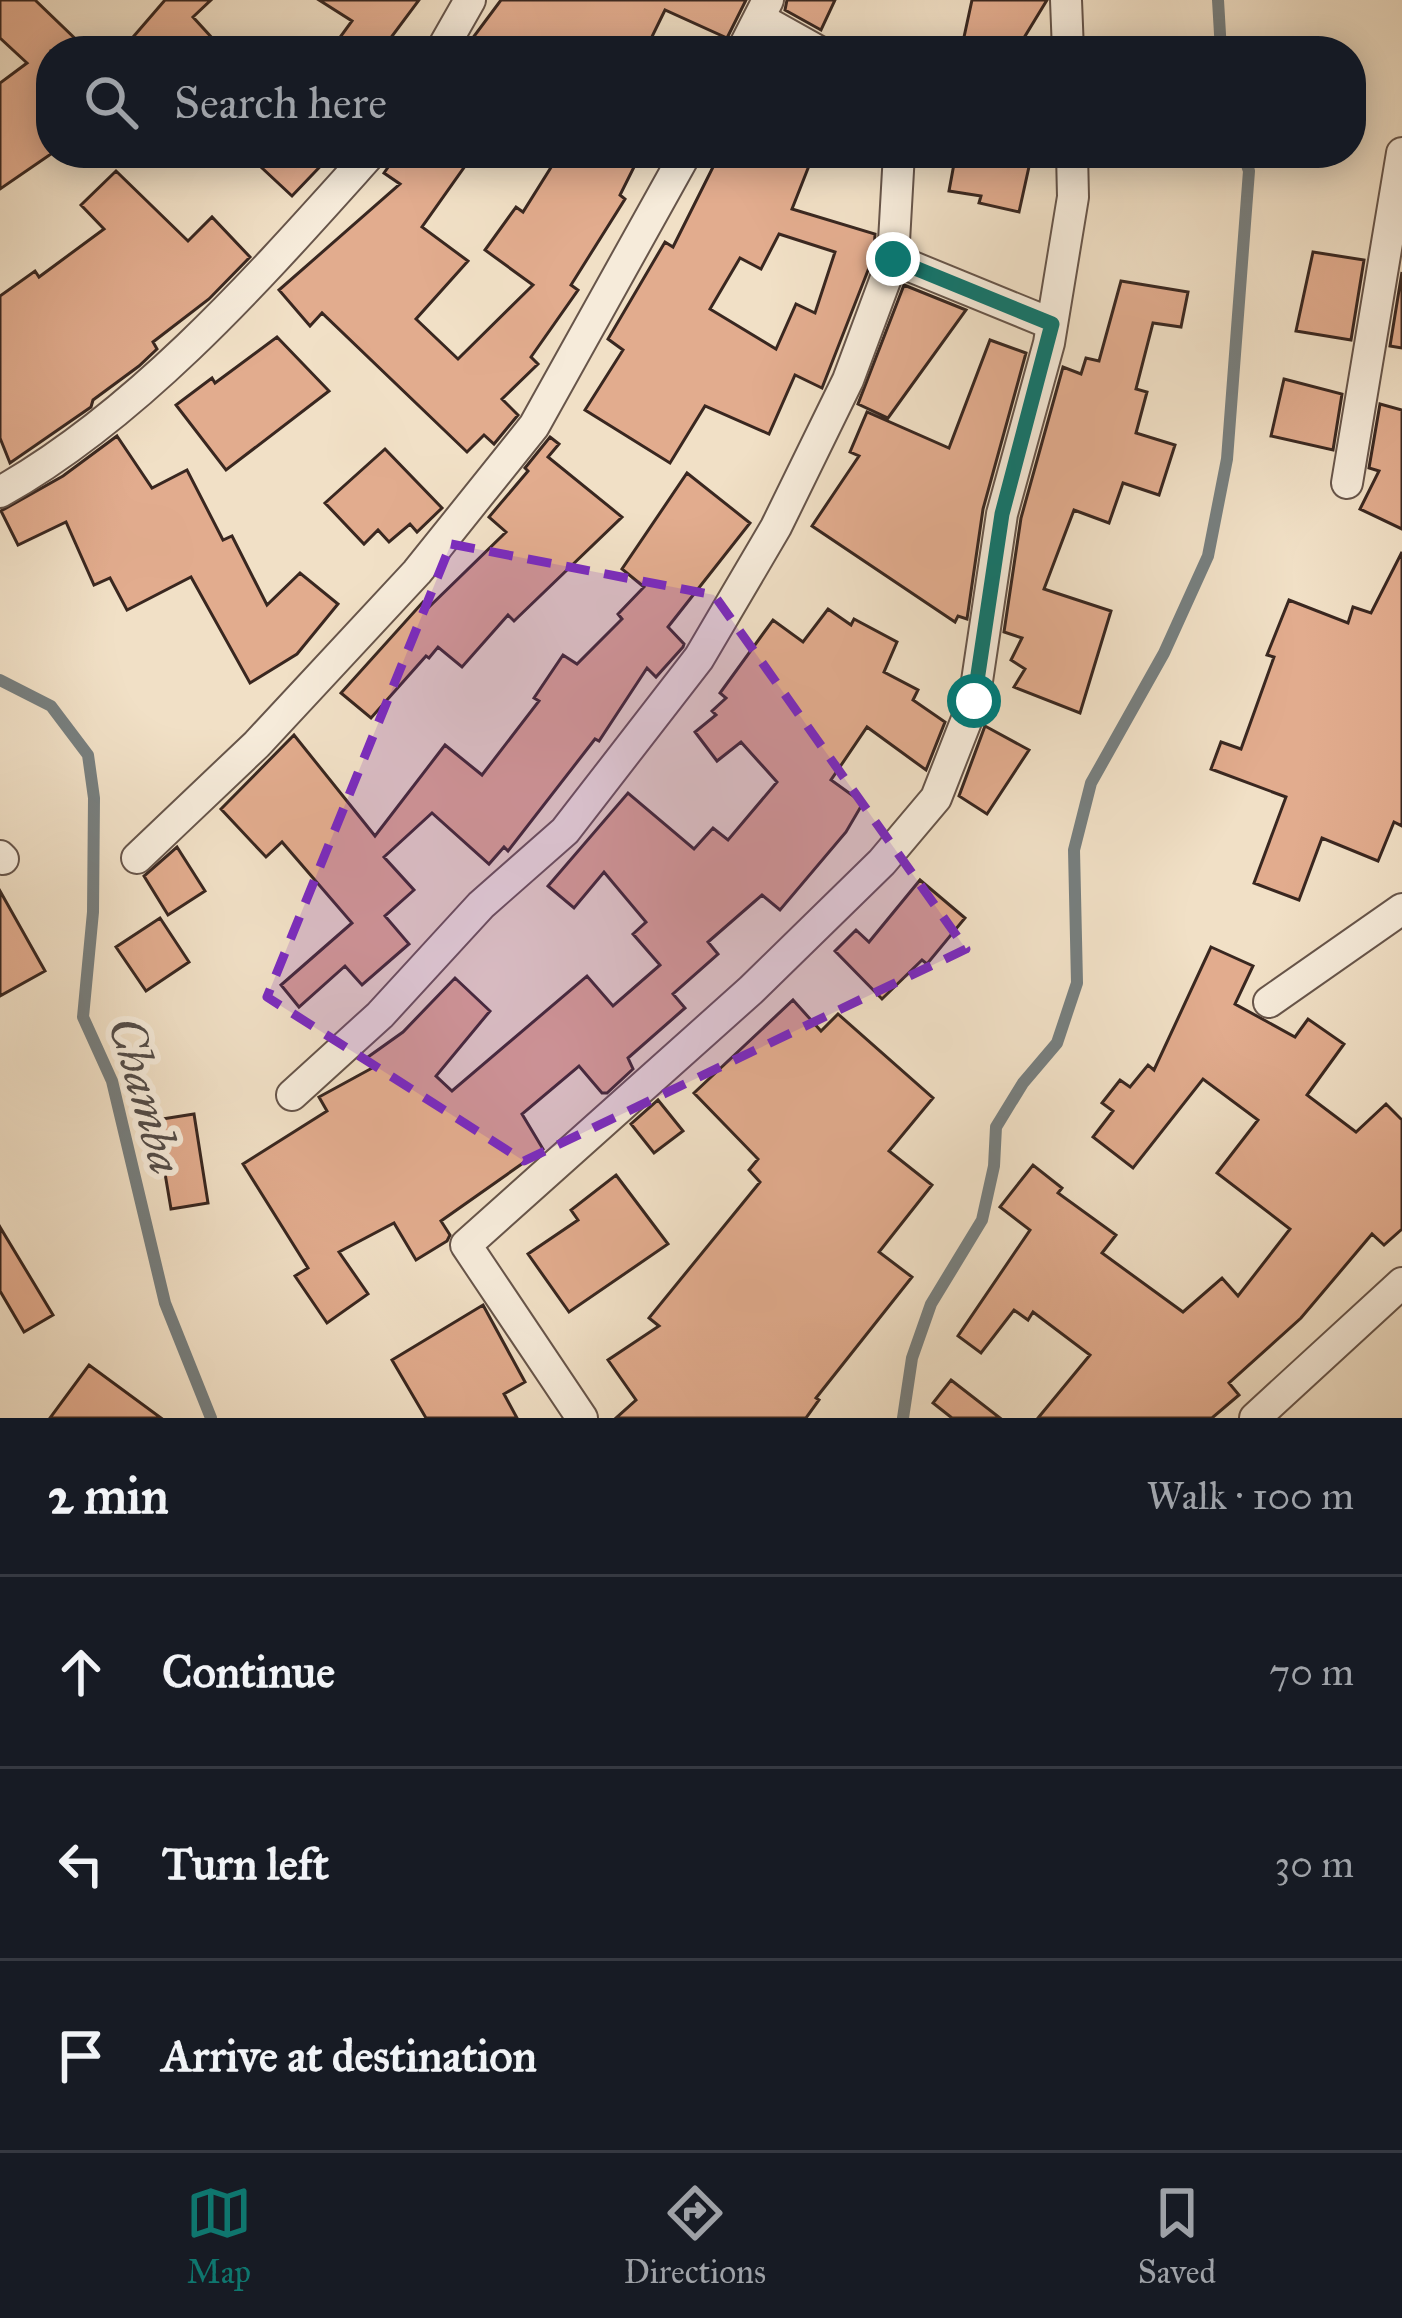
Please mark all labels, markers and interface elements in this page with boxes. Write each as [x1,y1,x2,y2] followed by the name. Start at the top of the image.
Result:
[36,36,1366,168] search box
[78,69,144,135] icon: search
[174,75,387,130] text: Search here
[866,232,920,286] route end
[947,674,1001,728] route start
[96,1010,197,1180] water label: Chamba
[48,1465,169,1527] text: 2 min
[1147,1472,1354,1520] text: Walk · 100 m
[48,1639,114,1705] icon: ahead
[162,1644,335,1699] text: Continue
[1269,1648,1354,1696] text: 70 m
[48,1831,114,1897] icon: left
[162,1836,329,1891] text: Turn left
[1275,1840,1354,1888] text: 30 m
[48,2023,114,2089] icon: arrive
[162,2028,537,2083] text: Arrive at destination
[186,2180,252,2292] tab: Map
[624,2180,766,2292] tab: Directions
[1138,2180,1216,2292] tab: Saved

